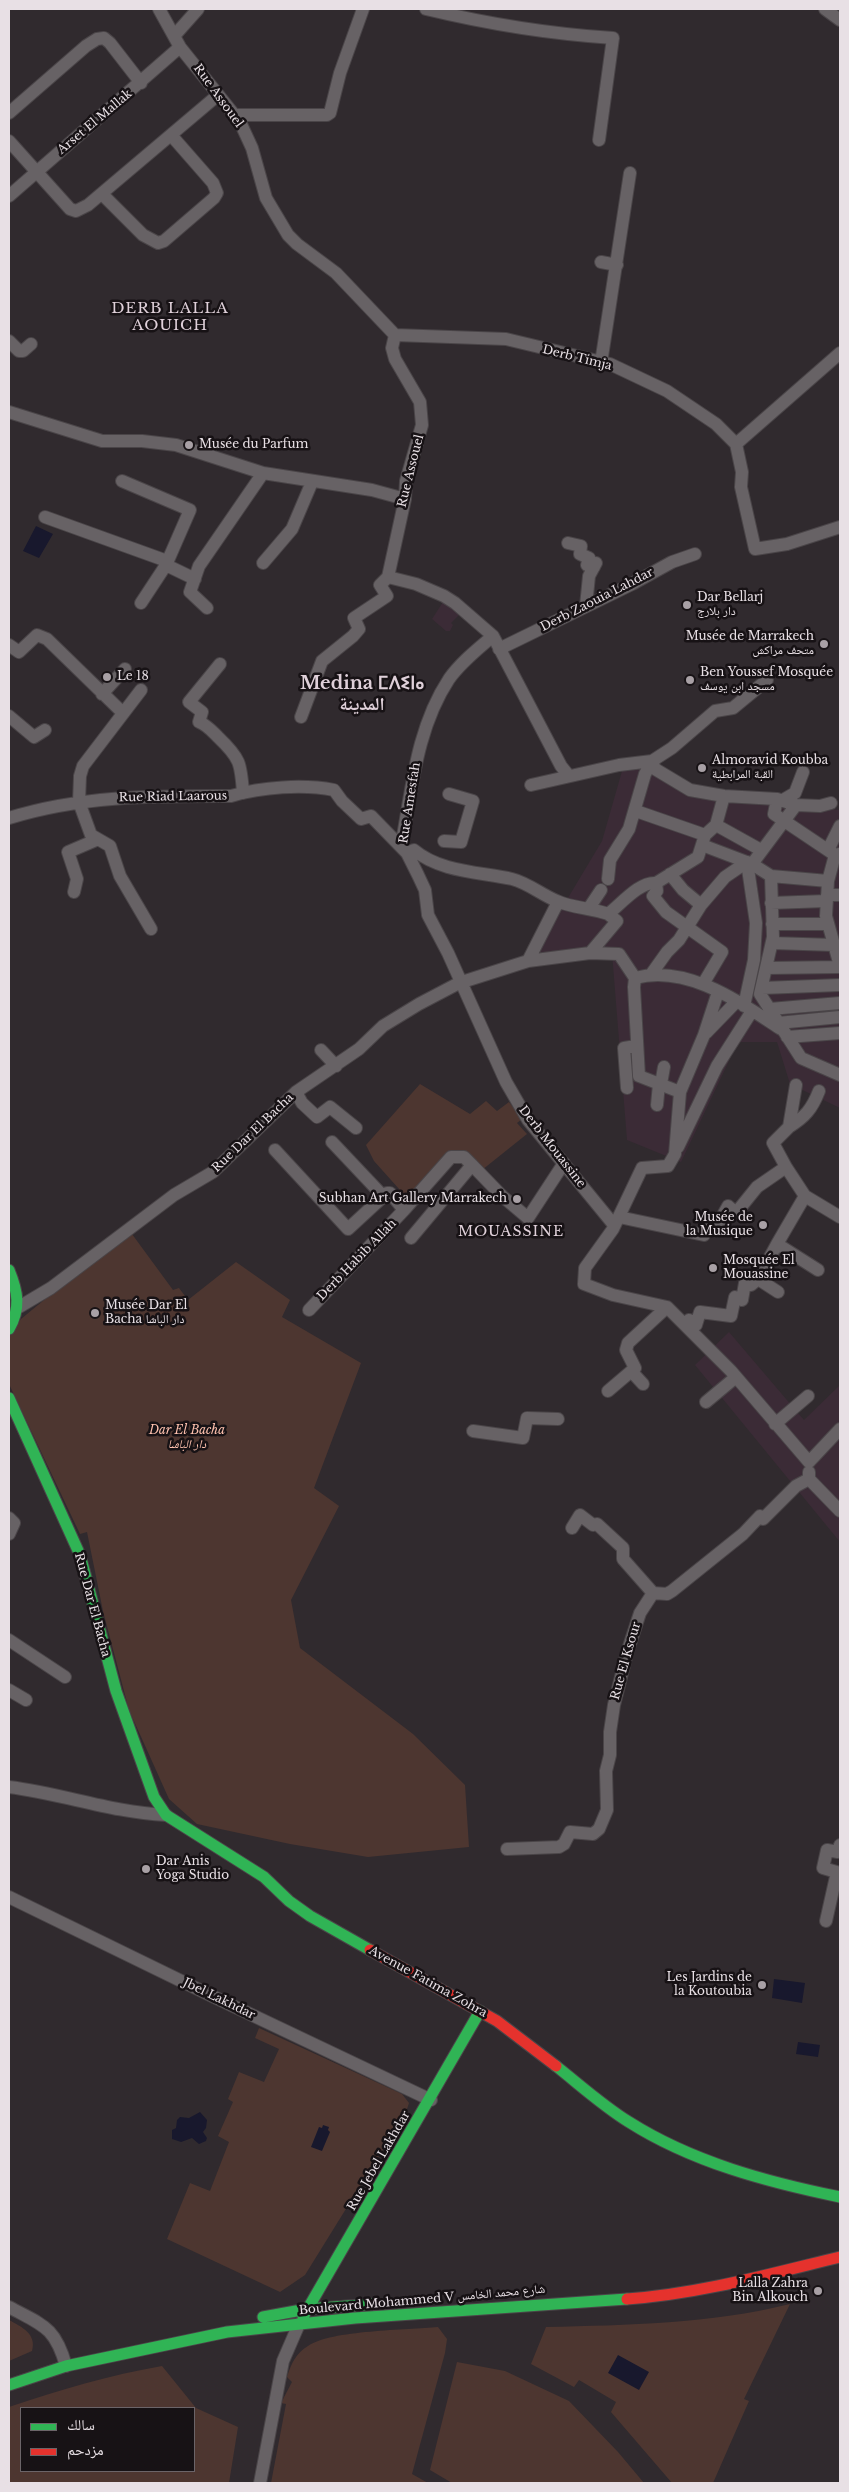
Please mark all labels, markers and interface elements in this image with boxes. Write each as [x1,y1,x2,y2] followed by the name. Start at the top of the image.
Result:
[190,62,246,130] street label: Rue Assouel
[55,87,135,157] street label: Arset El Mallak
[110,300,230,335] district label: DERB LALLA AOUICH
[541,342,613,374] street label: Derb Timja
[395,433,427,509] street label: Rue Assouel
[199,438,308,452] place label: Musée du Parfum
[183,439,195,451] marker: Musée du Parfum
[538,565,656,635] street label: Derb Zaouia Lahdar
[697,591,763,619] place label: Dar Bellarj دار بلارج
[681,599,693,611] marker: Dar Bellarj دار بلارج
[686,630,814,658] place label: Musée de Marrakech متحف مراكش
[818,638,830,650] marker: Musée de Marrakech متحف مراكش
[700,666,833,694] place label: Ben Youssef Mosquée مسجد ابن يوسف
[117,670,149,684] place label: Le 18
[101,671,113,683] marker: Le 18
[300,673,424,716] district label: Medina ⵎⴷⵉⵏⴰ المدينة
[684,674,696,686] marker: Ben Youssef Mosquée مسجد ابن يوسف
[712,754,828,782] place label: Almoravid Koubba القبة المرابطية
[396,761,424,845] street label: Rue Amesfah
[696,762,708,774] marker: Almoravid Koubba القبة المرابطية
[119,789,227,805] street label: Rue Riad Laarous
[209,1091,297,1175] street label: Rue Dar El Bacha
[516,1103,588,1191] street label: Derb Mouassine
[319,1192,507,1206] place label: Subhan Art Gallery Marrakech
[511,1193,523,1205] marker: Subhan Art Gallery Marrakech
[686,1211,753,1239] place label: Musée de la Musique
[315,1216,399,1304] street label: Derb Habib Allah
[757,1219,769,1231] marker: Musée de la Musique
[457,1224,565,1240] district label: MOUASSINE
[723,1254,795,1282] place label: Mosquée El Mouassine
[707,1262,719,1274] marker: Mosquée El Mouassine
[105,1299,187,1327] place label: Musée Dar El Bacha دار الباشا
[89,1307,101,1319] marker: Musée Dar El Bacha دار الباشا
[149,1424,225,1452] park label: Dar El Bacha دار الباشا
[71,1551,113,1659] street label: Rue Dar El Bacha
[608,1620,644,1702] street label: Rue El Ksour
[156,1855,229,1883] place label: Dar Anis Yoga Studio
[140,1863,152,1875] marker: Dar Anis Yoga Studio
[366,1944,490,2020] street label: Avenue Fatima Zohra
[667,1971,752,1999] place label: Les Jardins de la Koutoubia
[181,1975,257,2023] street label: Jbel Lakhdar
[756,1979,768,1991] marker: Les Jardins de la Koutoubia
[345,2109,413,2213] street label: Rue Jebel Lakhdar
[732,2277,808,2305] place label: Lalla Zahra Bin Alkouch
[298,2282,546,2318] street label: Boulevard Mohammed V شارع محمد الخامس
[812,2285,824,2297] marker: Lalla Zahra Bin Alkouch
[20,2407,195,2472] legend
[67,2415,95,2434] text: سالك
[67,2440,104,2459] text: مزدحم

